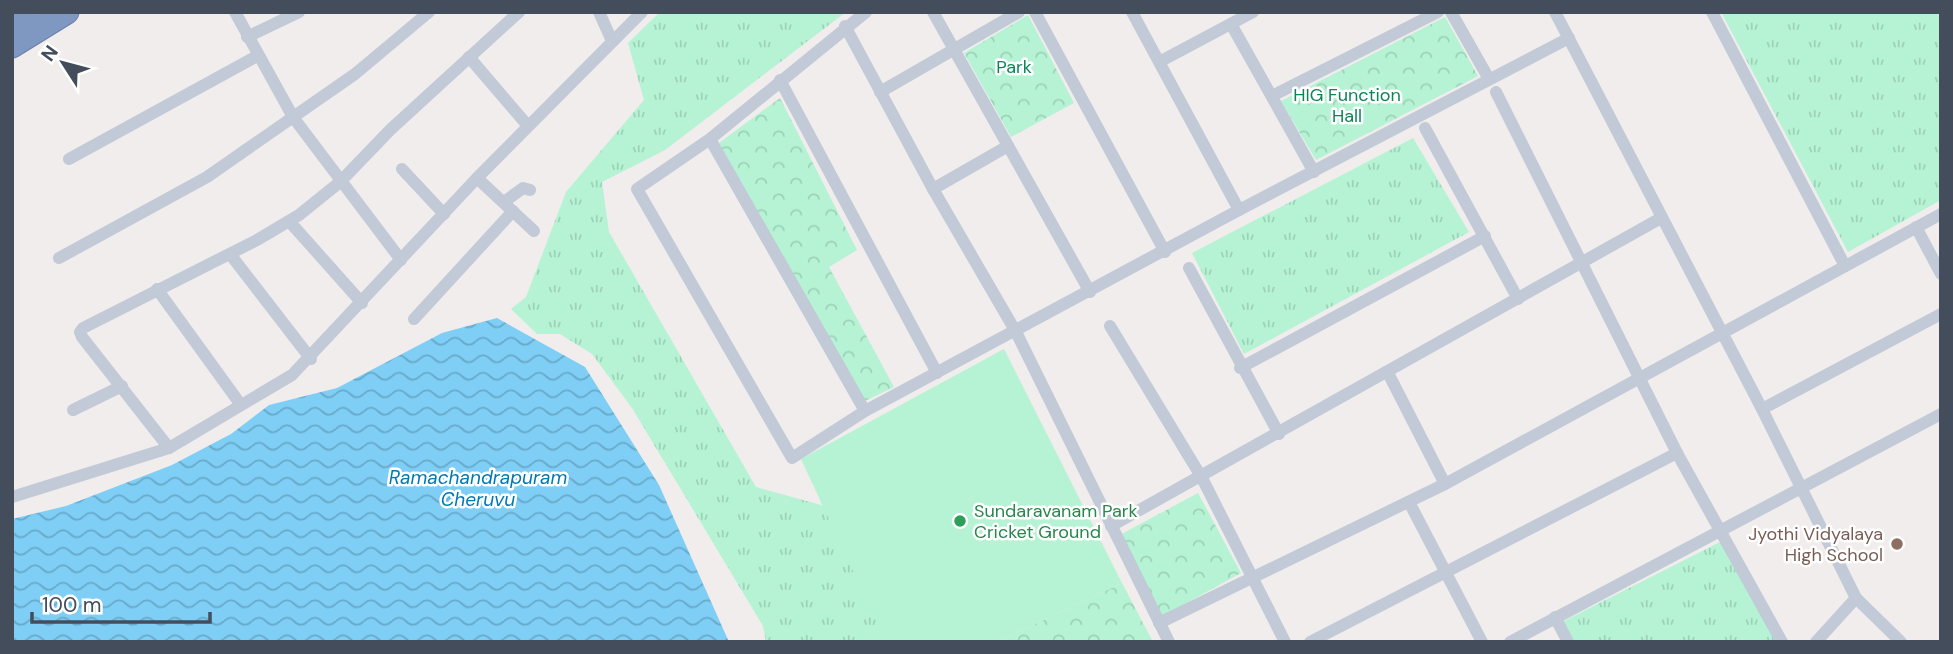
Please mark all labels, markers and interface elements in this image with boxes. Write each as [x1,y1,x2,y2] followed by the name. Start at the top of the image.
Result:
[28,28,98,98] north arrow
[35,40,64,66] text: N
[996,55,1032,79] park label: Park
[1293,83,1401,128] park label: HIG Function Hall
[389,465,568,512] water label: Ramachandrapuram Cheruvu
[974,499,1138,544] place label: Sundaravanam Park Cricket Ground
[952,513,968,529] marker: Sundaravanam Park Cricket Ground
[1748,522,1883,567] place label: Jyothi Vidyalaya High School
[1889,536,1905,552] marker: Jyothi Vidyalaya High School
[32,580,210,624] scale bar
[42,591,102,619] text: 100 m

